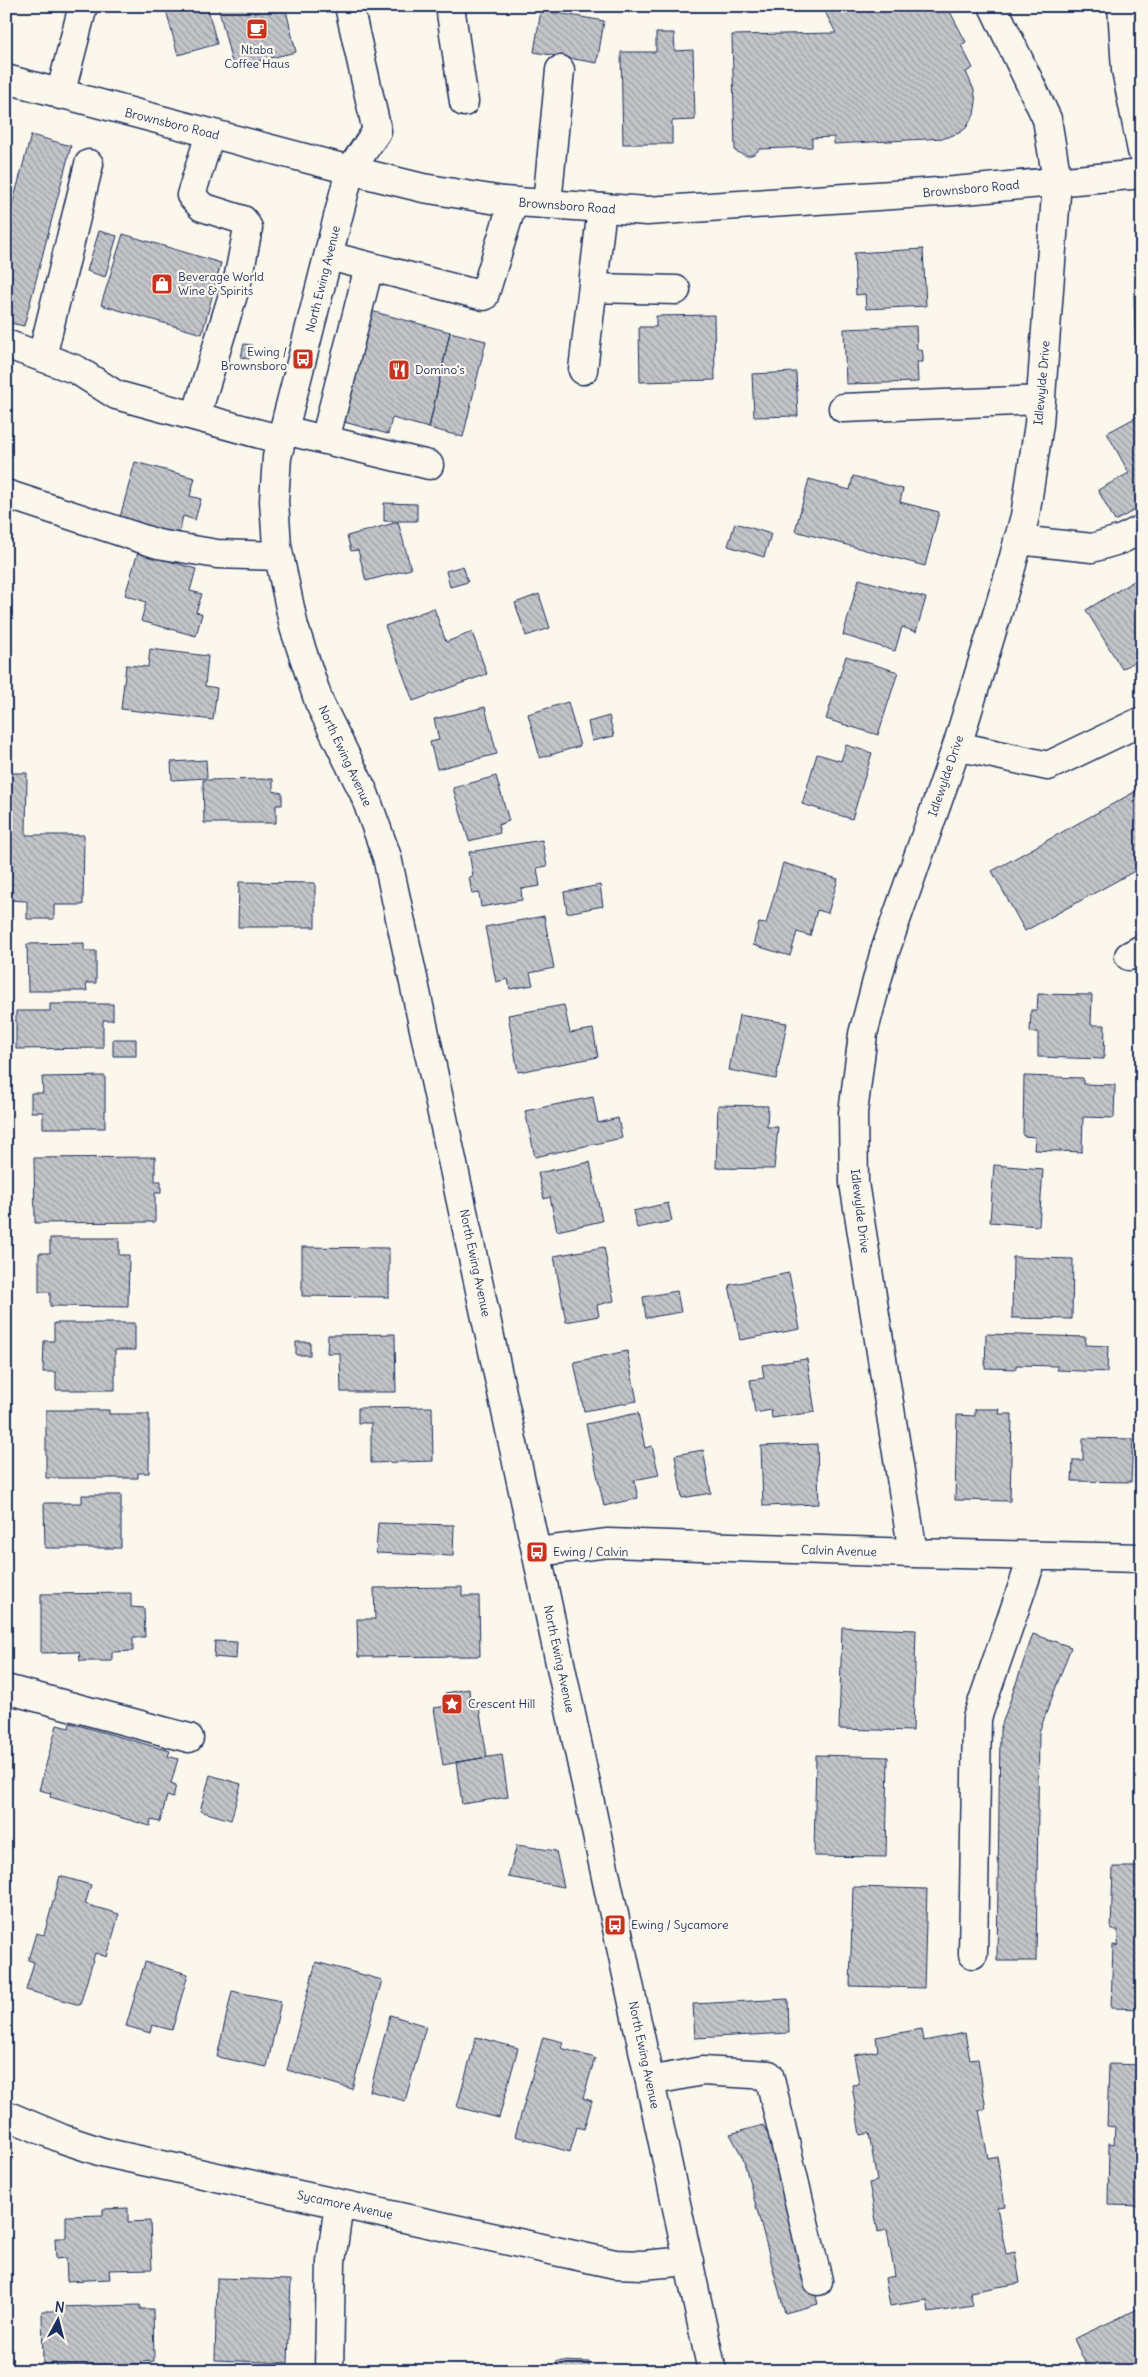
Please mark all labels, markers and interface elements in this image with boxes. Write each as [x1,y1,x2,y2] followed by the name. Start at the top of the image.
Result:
[245,17,269,41] cafe icon: Ntaba Coffee Haus
[224,42,290,71] place label: Ntaba Coffee Haus
[123,104,221,143] street label: Brownsboro Road
[922,177,1020,200] street label: Brownsboro Road
[518,195,616,216] street label: Brownsboro Road
[302,224,343,334] street label: North Ewing Avenue
[178,269,264,298] place label: Beverage World Wine & Spirits
[150,272,174,296] shop icon: Beverage World Wine & Spirits
[1030,340,1053,426] street label: Idlewylde Drive
[221,344,287,373] place label: Ewing / Brownsboro
[291,347,315,371] bus stop icon: Ewing / Brownsboro
[387,358,411,382] restaurant icon: Domino's
[415,362,465,377] place label: Domino's
[316,703,375,809] street label: North Ewing Avenue
[925,733,966,818] street label: Idlewylde Drive
[848,1168,873,1254] street label: Idlewylde Drive
[457,1208,494,1318] street label: North Ewing Avenue
[525,1540,549,1564] bus stop icon: Ewing / Calvin
[801,1542,877,1559] street label: Calvin Avenue
[553,1544,629,1559] place label: Ewing / Calvin
[541,1604,578,1714] street label: North Ewing Avenue
[440,1692,464,1716] place icon: Crescent Hill
[468,1696,535,1711] place label: Crescent Hill
[603,1913,627,1937] bus stop icon: Ewing / Sycamore
[631,1917,728,1932] place label: Ewing / Sycamore
[626,2000,663,2110] street label: North Ewing Avenue
[296,2187,394,2222] street label: Sycamore Avenue
[32,2294,82,2344] north arrow
[54,2298,65,2317] text: N

